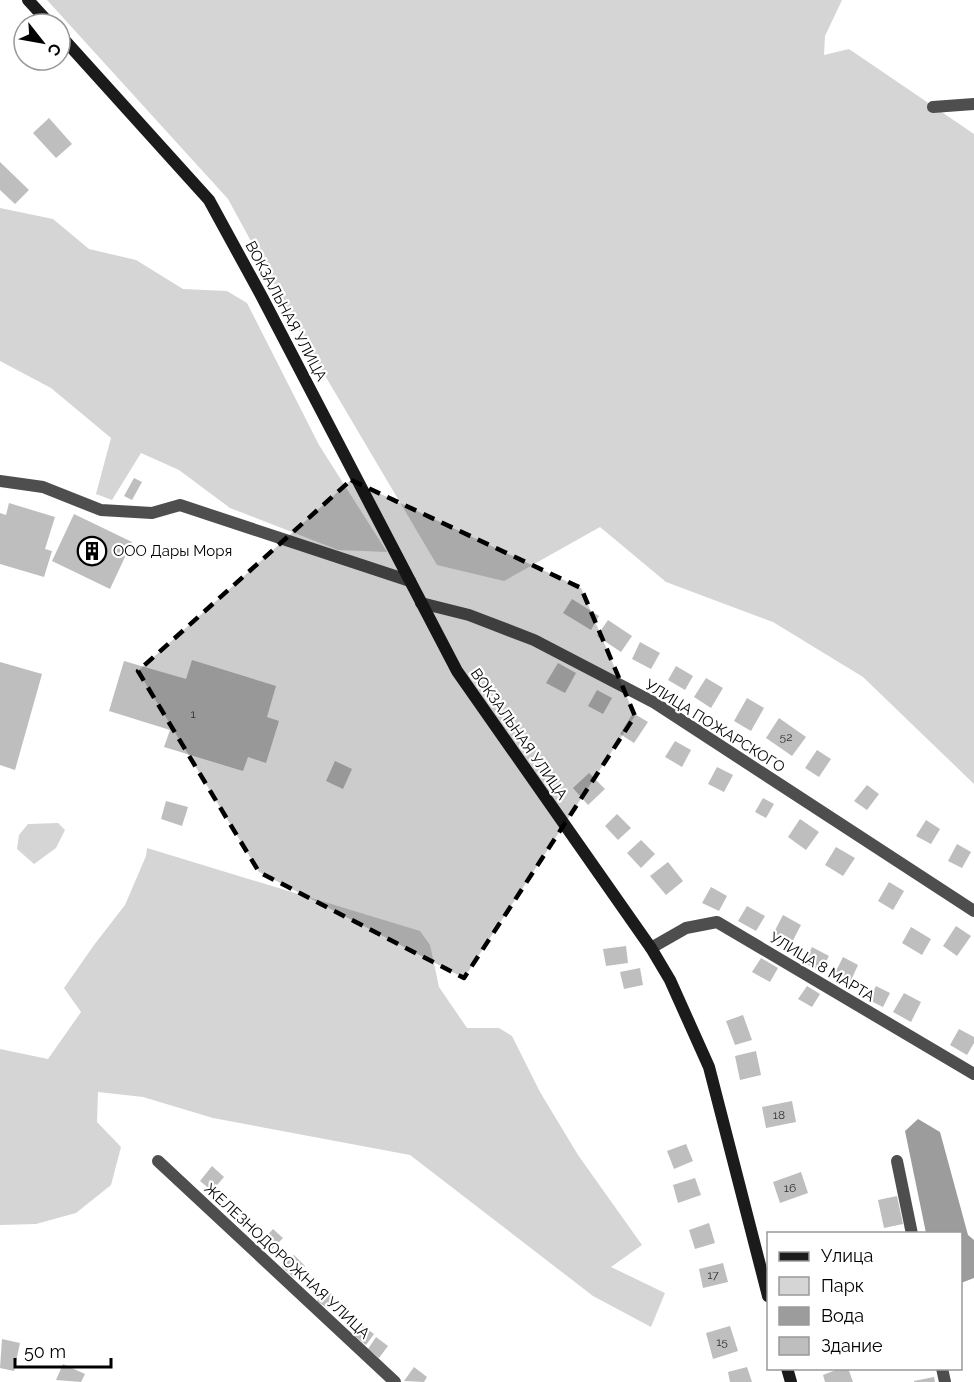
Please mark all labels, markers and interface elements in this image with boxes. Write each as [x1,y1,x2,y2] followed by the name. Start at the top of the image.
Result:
[12,12,72,72] north arrow
[43,40,65,59] text: С
[241,238,331,384] street label: ВОКЗАЛЬНАЯ УЛИЦА
[76,535,108,567] building icon: ООО Дары Моря
[113,542,232,560] place label: ООО Дары Моря
[467,665,571,803] street label: ВОКЗАЛЬНАЯ УЛИЦА
[642,676,788,776] street label: УЛИЦА ПОЖАРСКОГО
[190,707,196,721] house number: 1
[780,730,792,744] house number: 52
[766,928,878,1006] street label: УЛИЦА 8 МАРТА
[773,1108,785,1122] house number: 18
[201,1180,373,1342] street label: ЖЕЛЕЗНОДОРОЖНАЯ УЛИЦА
[784,1181,796,1195] house number: 16
[767,1232,962,1370] legend
[821,1245,873,1266] text: Улица
[707,1268,719,1282] house number: 17
[821,1275,864,1296] text: Парк
[821,1305,864,1326] text: Вода
[15,1331,111,1369] scale bar
[716,1335,728,1349] house number: 15
[821,1335,883,1356] text: Здание
[24,1341,66,1362] text: 50 m

